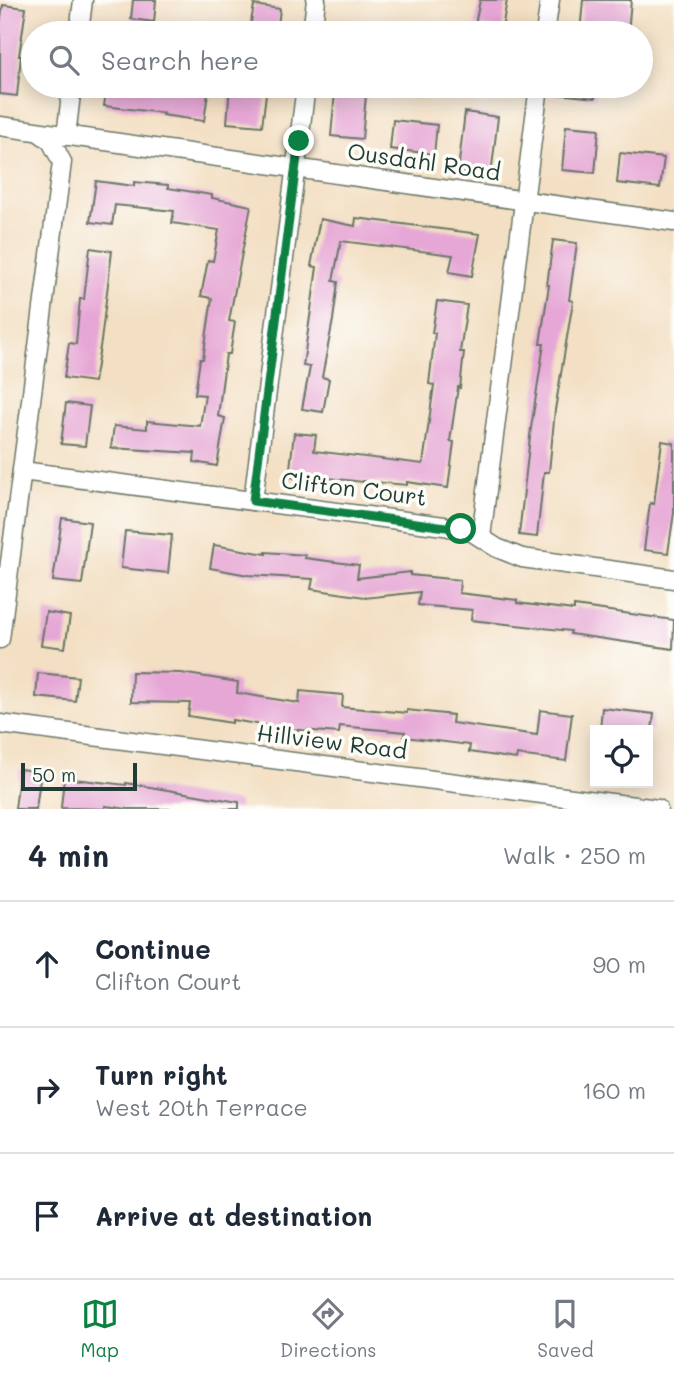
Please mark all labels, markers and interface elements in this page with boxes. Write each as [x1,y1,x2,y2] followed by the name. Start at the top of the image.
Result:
[21,21,653,98] search box
[45,41,83,79] icon: search
[101,43,259,77] text: Search here
[283,125,314,156] route end
[346,135,503,187] street label: Ousdahl Road
[280,464,429,512] street label: Clifton Court
[445,513,476,544] route start
[255,717,409,765] street label: Hillview Road
[590,725,653,788] map controls
[590,725,653,788] button: locate
[21,760,136,792] scale bar
[32,762,76,787] text: 50 m
[28,835,109,875] text: 4 min
[503,840,646,870] text: Walk · 250 m
[95,932,211,966] text: Continue
[28,945,66,983] icon: ahead
[593,949,646,979] text: 90 m
[95,966,241,996] text: Clifton Court
[95,1058,228,1092] text: Turn right
[28,1071,66,1109] icon: right
[582,1075,646,1105] text: 160 m
[95,1092,308,1122] text: West 20th Terrace
[28,1197,66,1235] icon: arrive
[95,1199,372,1233] text: Arrive at destination
[80,1295,119,1362] tab: Map
[280,1295,376,1362] tab: Directions
[537,1295,594,1362] tab: Saved

